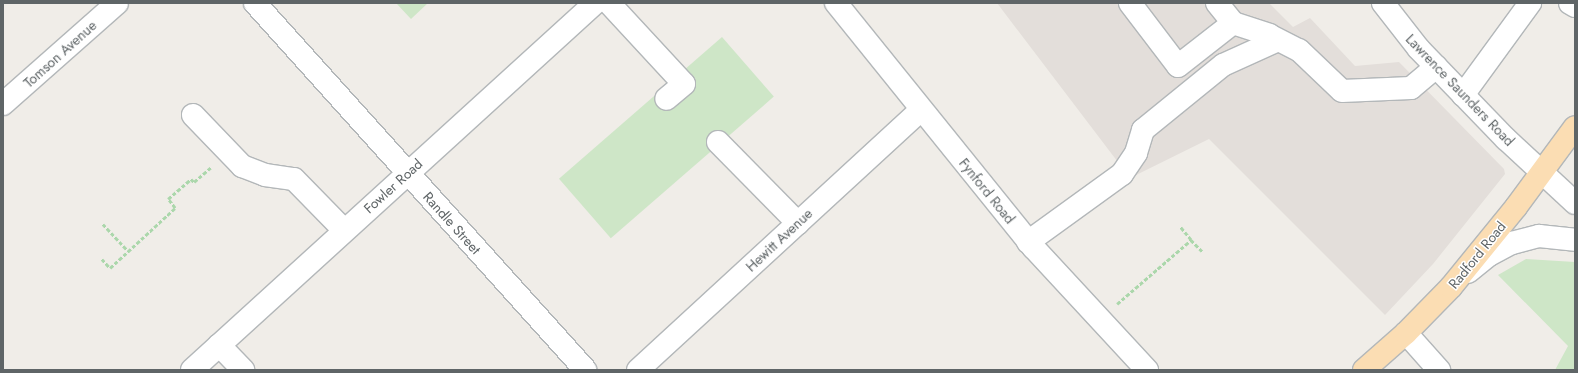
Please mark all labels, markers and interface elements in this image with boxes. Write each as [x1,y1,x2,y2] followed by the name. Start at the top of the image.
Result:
[20,17,100,91] street label: Tomson Avenue
[1402,31,1518,149] street label: Lawrence Saunders Road
[360,155,426,217] street label: Fowler Road
[956,155,1018,227] street label: Fynford Road
[420,188,484,258] street label: Randle Street
[742,205,816,275] street label: Hewitt Avenue
[1445,218,1509,292] street label: Radford Road

